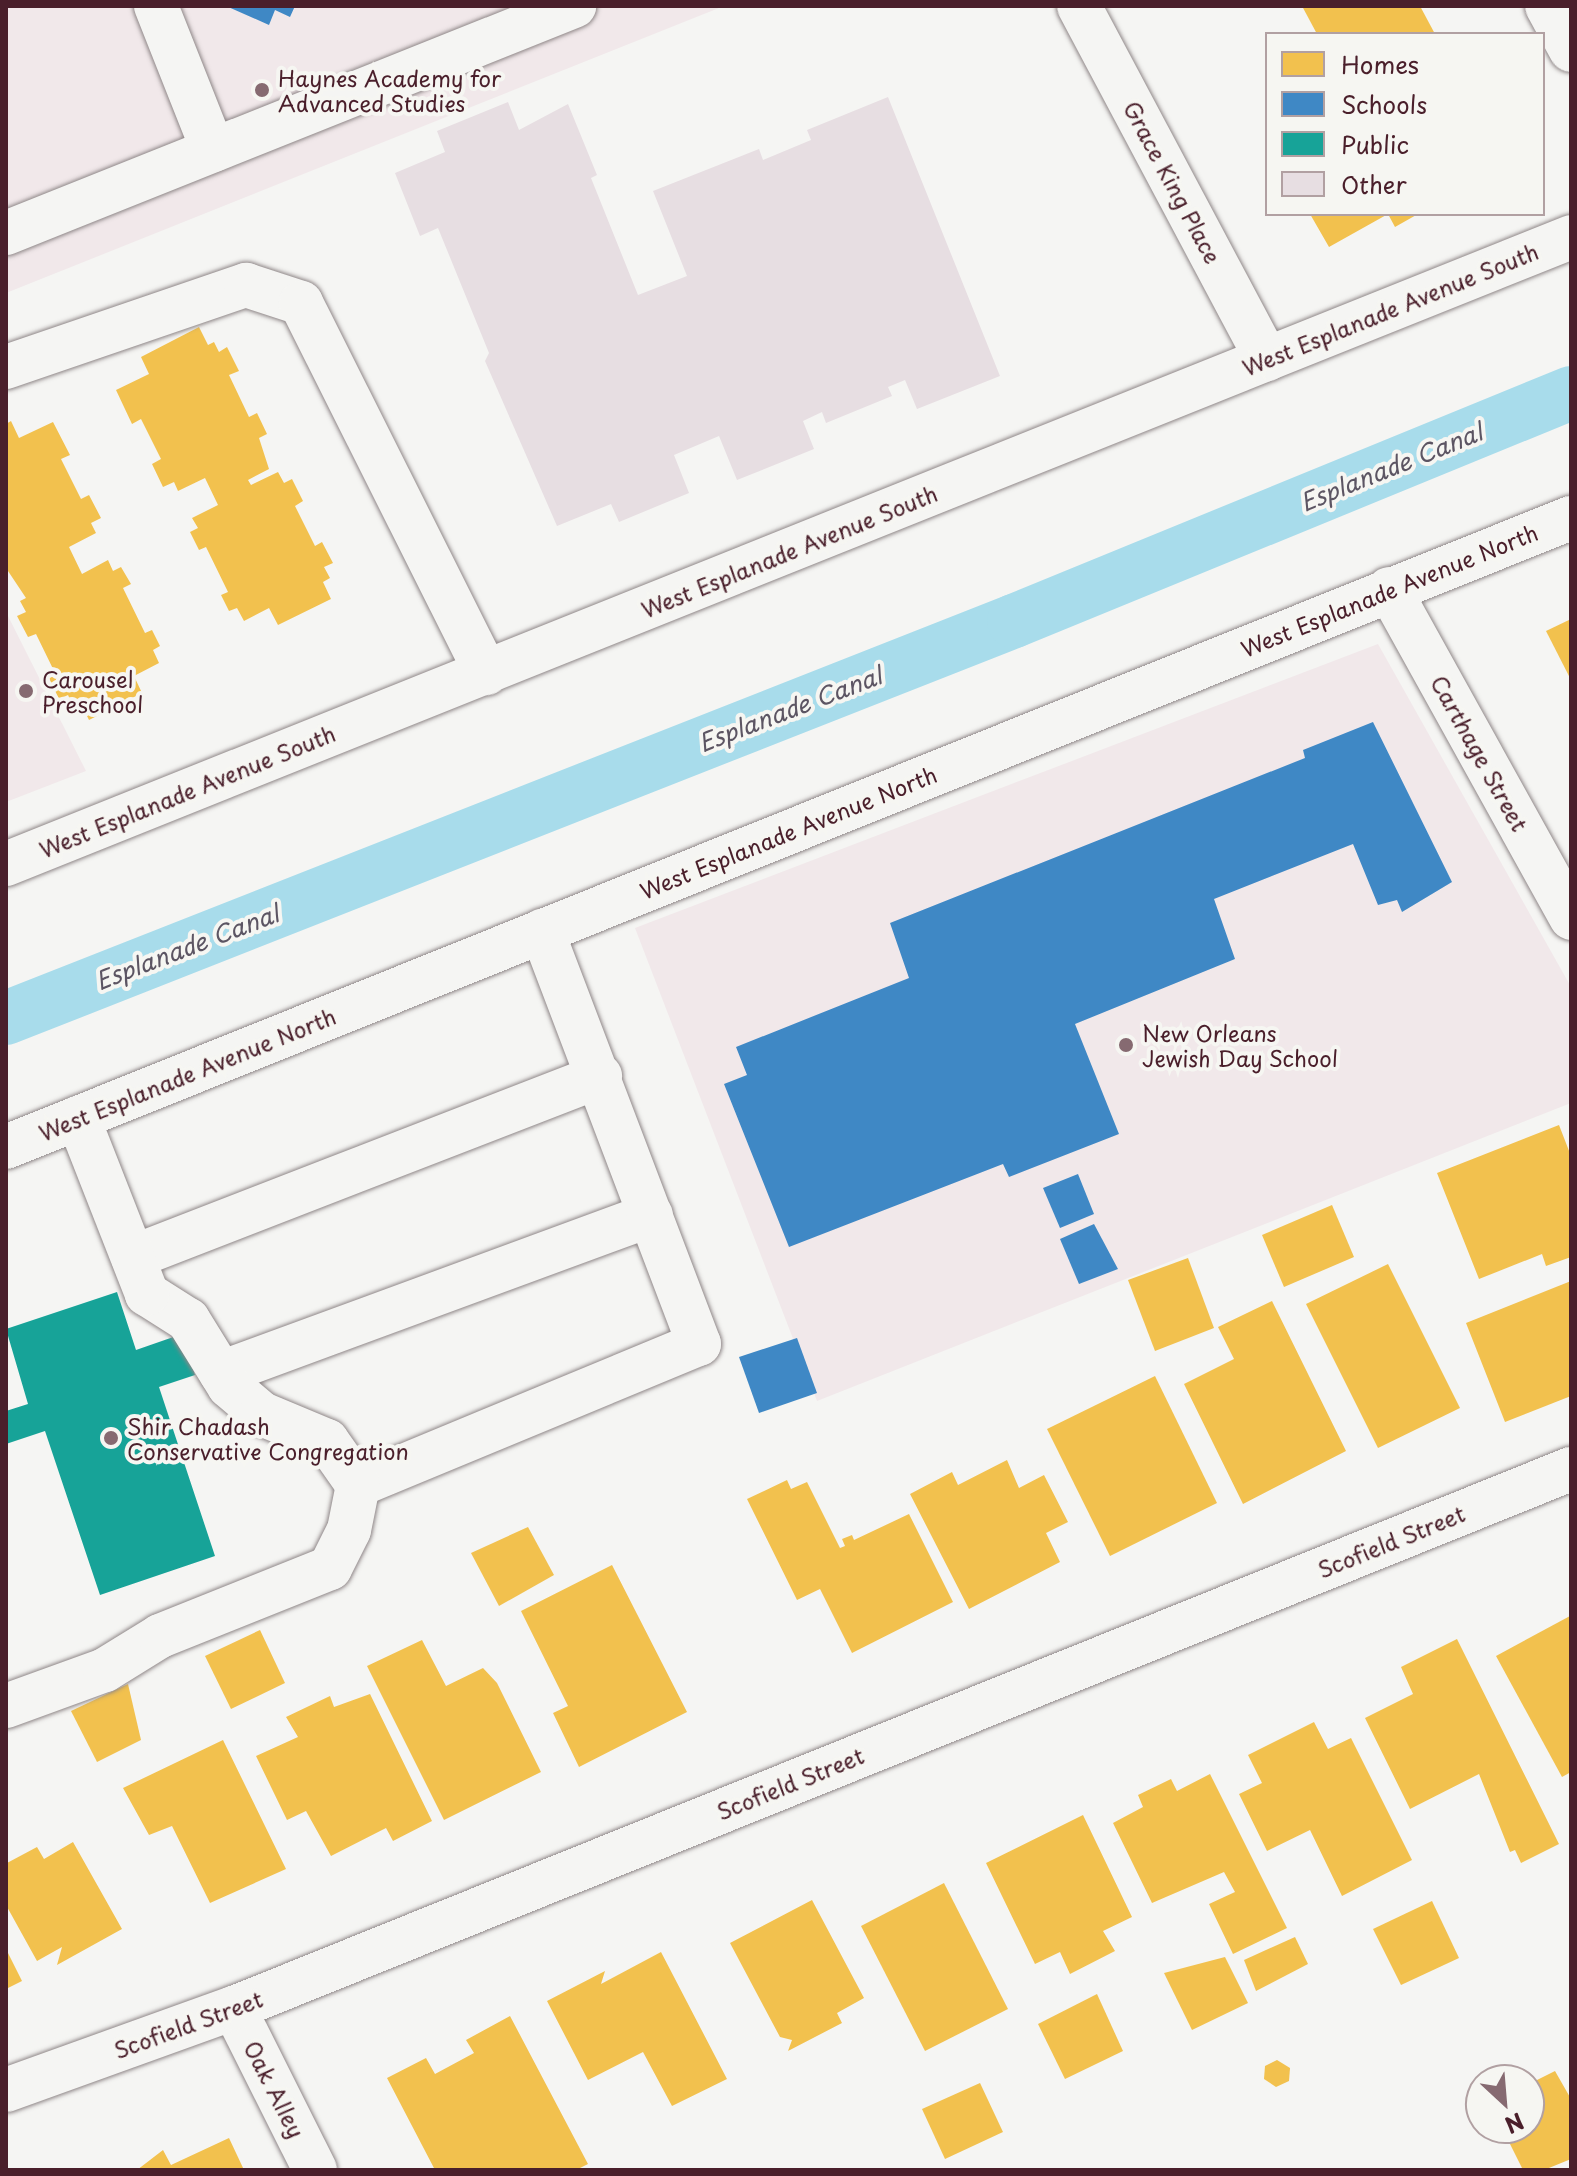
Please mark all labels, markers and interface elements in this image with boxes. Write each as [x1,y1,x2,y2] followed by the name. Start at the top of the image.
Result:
[1265,32,1545,216] legend
[1341,46,1419,82] text: Homes
[278,64,502,116] place label: Haynes Academy for Advanced Studies
[253,81,271,99] marker: Haynes Academy for Advanced Studies
[1341,86,1427,122] text: Schools
[1119,96,1227,268] street label: Grace King Place
[1341,126,1409,162] text: Public
[1341,166,1407,202] text: Other
[1238,237,1542,381] street label: West Esplanade Avenue South
[1296,417,1486,517] water label: Esplanade Canal
[637,479,941,623] street label: West Esplanade Avenue South
[1237,518,1541,662] street label: West Esplanade Avenue North
[694,661,886,757] water label: Esplanade Canal
[42,665,143,716] place label: Carousel Preschool
[1426,671,1534,835] street label: Carthage Street
[17,682,35,700] marker: Carousel Preschool
[35,719,339,863] street label: West Esplanade Avenue South
[636,760,940,904] street label: West Esplanade Avenue North
[91,899,283,995] water label: Esplanade Canal
[35,1002,339,1146] street label: West Esplanade Avenue North
[1142,1019,1339,1070] place label: New Orleans Jewish Day School
[1117,1036,1135,1054] marker: New Orleans Jewish Day School
[127,1412,410,1464] place label: Shir Chadash Conservative Congregation
[102,1429,120,1447] marker: Shir Chadash Conservative Congregation
[1314,1500,1468,1582] street label: Scofield Street
[713,1742,867,1824] street label: Scofield Street
[110,1985,266,2063] street label: Scofield Street
[239,2036,311,2142] street label: Oak Alley
[1465,2064,1545,2144] north arrow
[1500,2106,1530,2143] text: N

